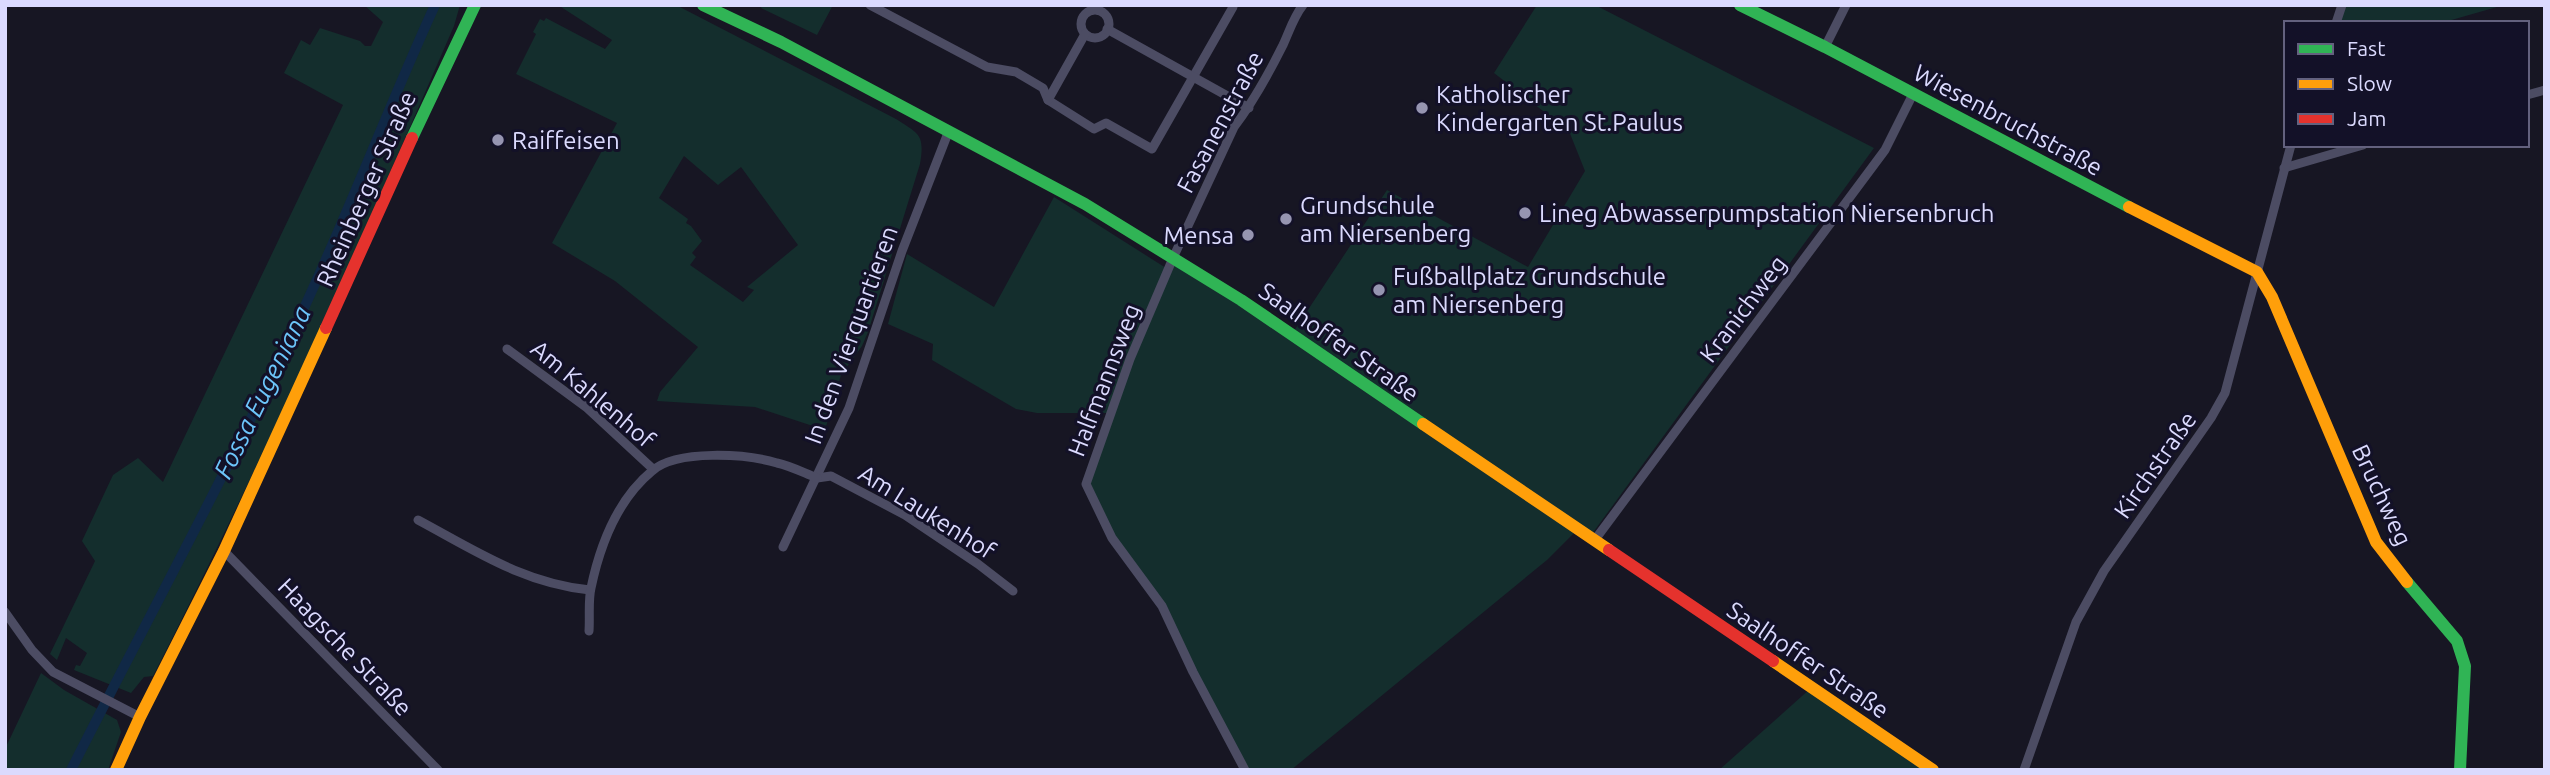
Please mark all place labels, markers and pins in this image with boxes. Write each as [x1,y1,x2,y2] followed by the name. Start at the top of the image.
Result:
[1436,81,1683,136] place label: Katholischer Kindergarten St.Paulus
[1414,100,1430,116] marker: Katholischer Kindergarten St.Paulus
[512,127,620,154] place label: Raiffeisen
[490,132,506,148] marker: Raiffeisen
[1300,192,1471,247] place label: Grundschule am Niersenberg
[1539,200,1995,227] place label: Lineg Abwasserpumpstation Niersenbruch
[1517,205,1533,221] marker: Lineg Abwasserpumpstation Niersenbruch
[1278,211,1294,227] marker: Grundschule am Niersenberg
[1163,222,1234,249] place label: Mensa
[1240,227,1256,243] marker: Mensa
[1393,263,1666,318] place label: Fußballplatz Grundschule am Niersenberg
[1371,282,1387,298] marker: Fußballplatz Grundschule am Niersenberg

